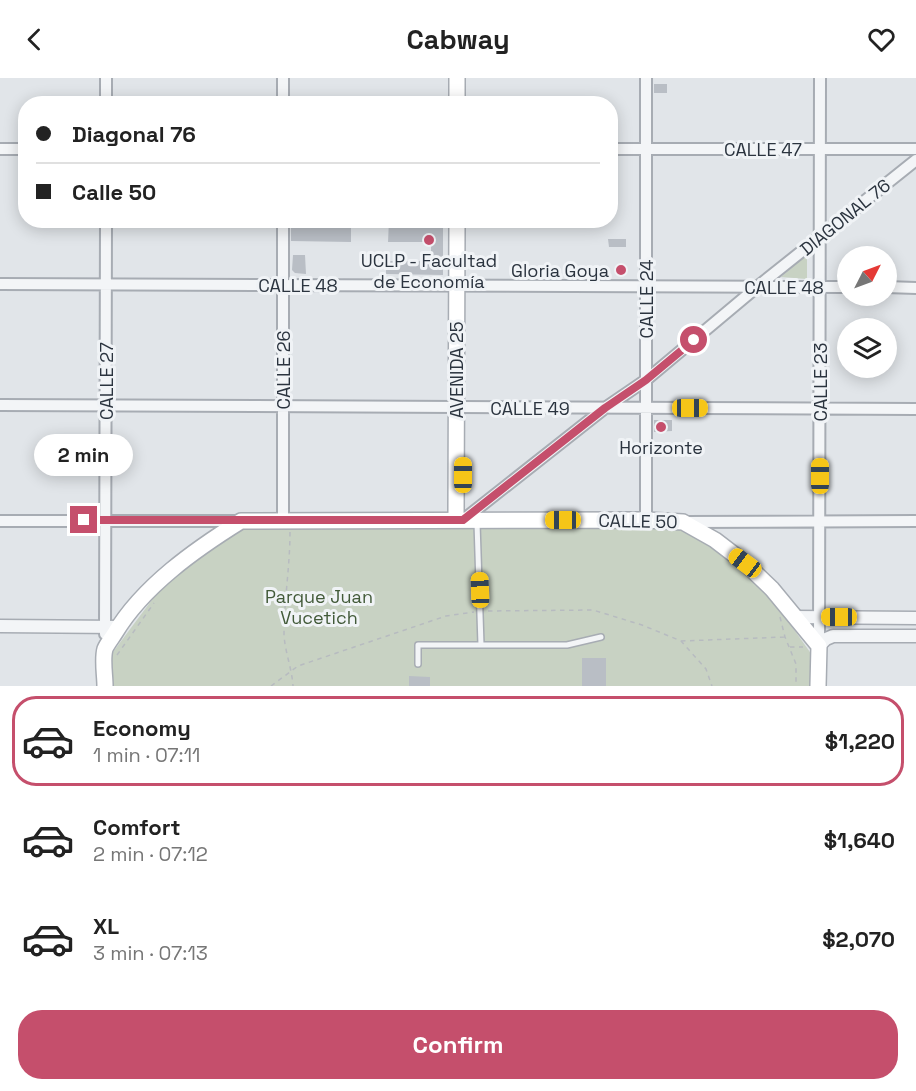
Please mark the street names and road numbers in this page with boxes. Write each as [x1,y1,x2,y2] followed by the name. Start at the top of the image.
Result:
[724,138,802,161] street label: CALLE 47
[795,174,895,260] street label: DIAGONAL 76
[635,260,658,338] street label: CALLE 24
[258,274,338,297] street label: CALLE 48
[744,276,824,299] street label: CALLE 48
[445,321,468,419] street label: AVENIDA 25
[272,330,295,410] street label: CALLE 26
[95,342,118,420] street label: CALLE 27
[809,343,832,421] street label: CALLE 23
[490,397,570,420] street label: CALLE 49
[598,509,678,533] street label: CALLE 50

